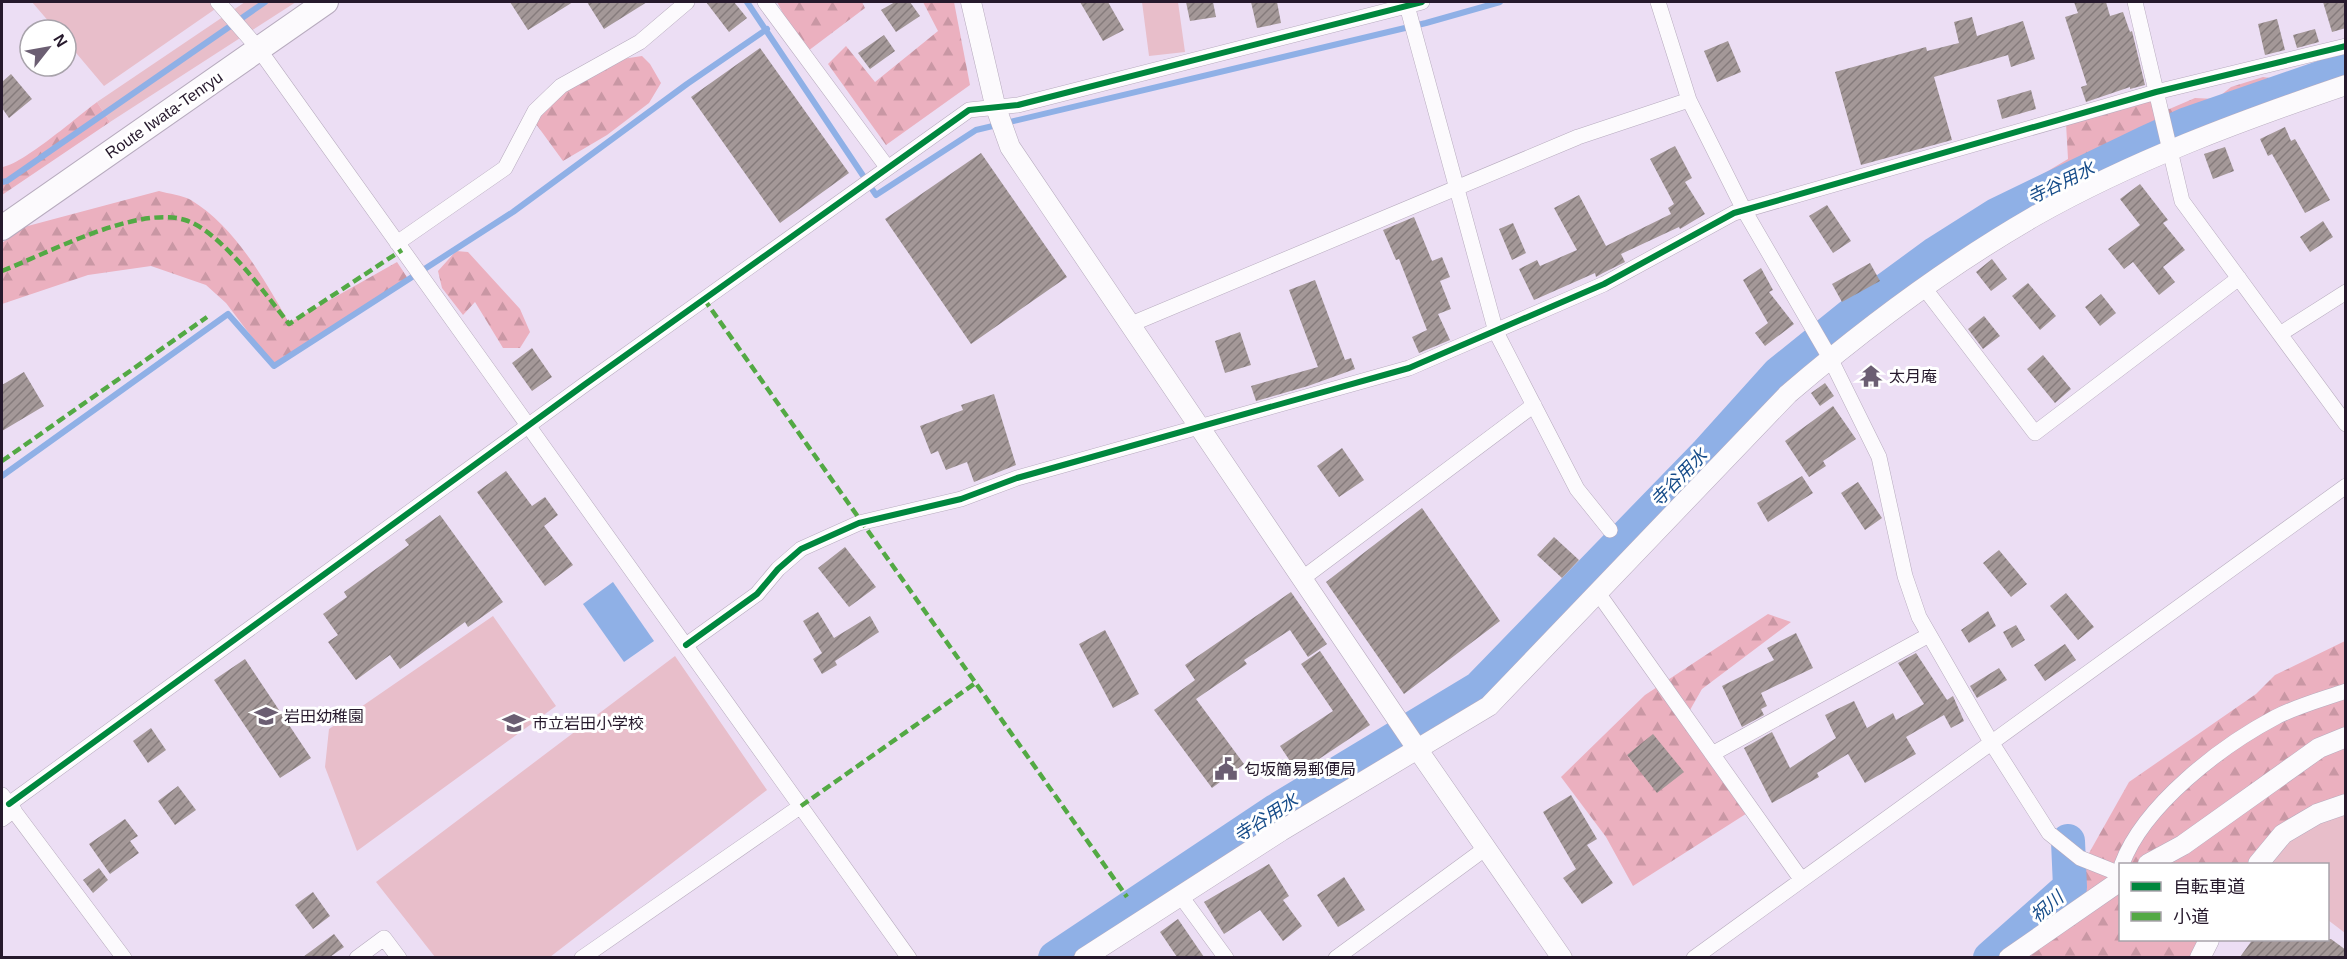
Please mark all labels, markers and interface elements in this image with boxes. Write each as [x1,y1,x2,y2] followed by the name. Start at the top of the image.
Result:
[18,18,78,78] north arrow
[50,31,71,50] text: N
[102,68,226,162] street label: Route Iwata-Tenryu
[2024,157,2100,208] water label: 寺谷用水
[1858,363,1884,389] temple icon: 太月庵
[1889,368,1937,385] place label: 太月庵
[1647,444,1713,511] water label: 寺谷用水
[253,703,279,729] school or university icon: 岩田幼稚園
[284,708,364,725] place label: 岩田幼稚園
[501,710,527,736] school or university icon: 市立岩田小学校
[532,715,644,732] place label: 市立岩田小学校
[1213,756,1239,782] public building icon: 匂坂簡易郵便局
[1244,761,1356,778] place label: 匂坂簡易郵便局
[1230,789,1303,846] water label: 寺谷用水
[2119,863,2329,941] legend
[2173,877,2245,897] text: 自転車道
[2027,886,2069,926] water label: 祝川
[2173,907,2209,927] text: 小道

